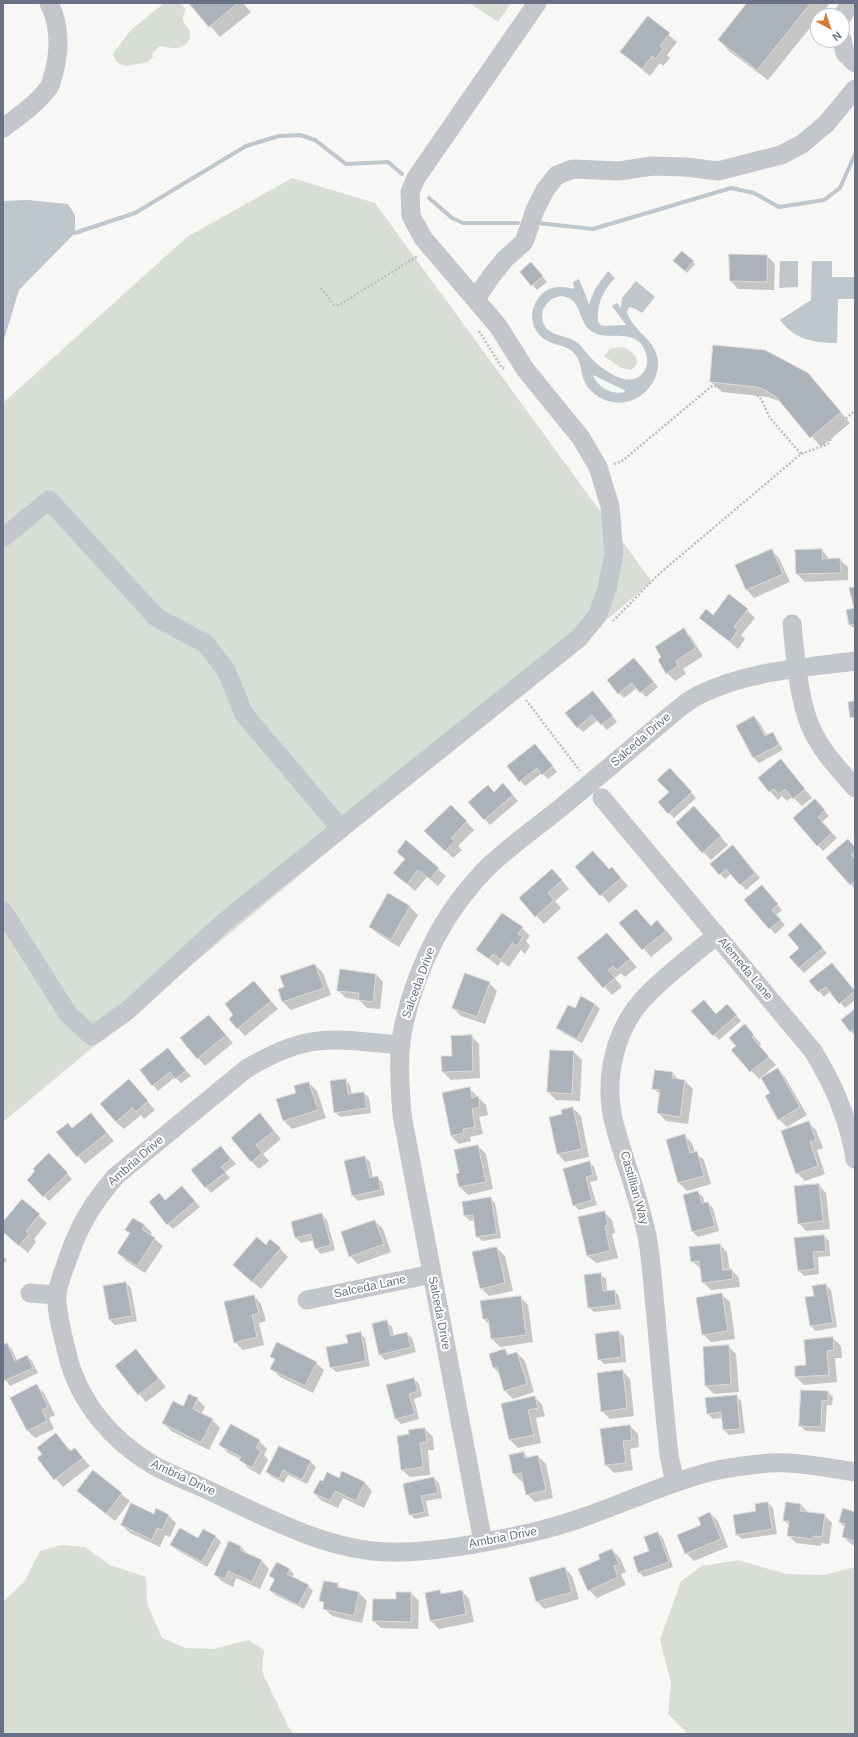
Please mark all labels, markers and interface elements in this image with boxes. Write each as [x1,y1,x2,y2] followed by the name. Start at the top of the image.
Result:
[810,8,850,48] north arrow
[830,29,844,44] text: N
[608,710,674,770] street label: Salceda Drive
[715,935,775,1003] street label: Alemeda Lane
[399,945,439,1021] street label: Salceda Drive
[105,1133,167,1189] street label: Ambria Drive
[617,1150,651,1226] street label: Castillian Way
[333,1272,407,1302] street label: Salceda Lane
[425,1275,453,1351] street label: Salceda Drive
[149,1457,217,1499] street label: Ambria Drive
[468,1524,538,1552] street label: Ambria Drive

